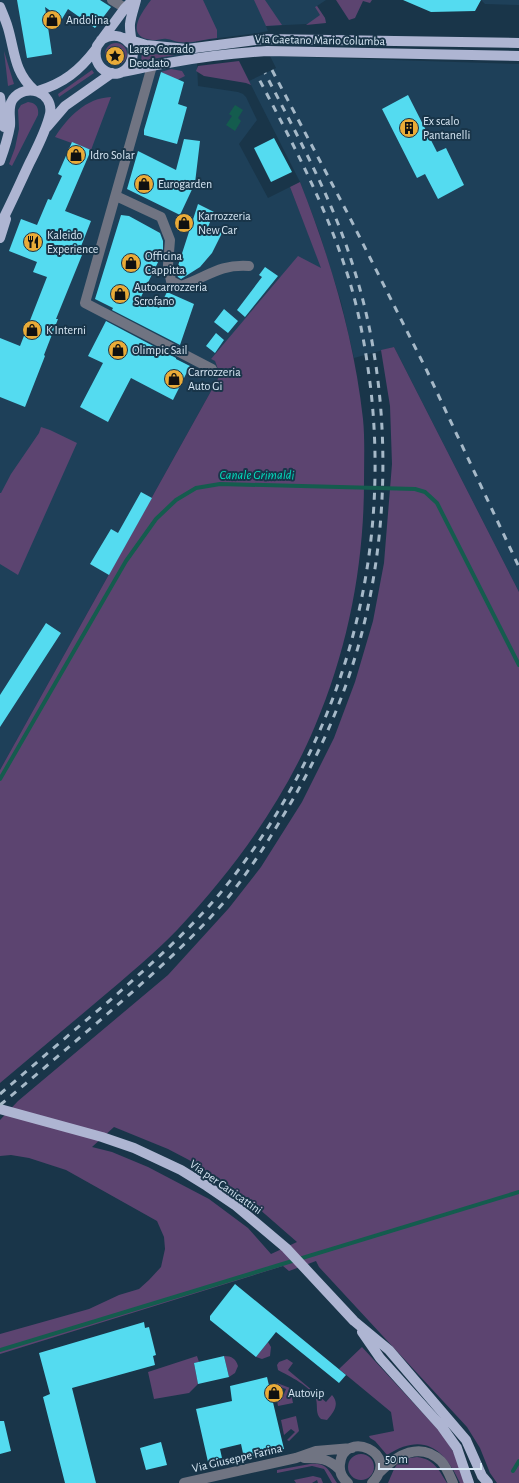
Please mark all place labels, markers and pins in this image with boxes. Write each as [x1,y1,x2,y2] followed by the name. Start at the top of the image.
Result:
[41,9,63,31] shop icon: Andolina
[66,14,109,26] place label: Andolina
[129,43,194,69] place label: Largo Corrado Deodato
[104,45,126,67] place icon: Largo Corrado Deodato
[423,115,470,141] place label: Ex scalo Pantanelli
[398,117,420,139] building icon: Ex scalo Pantanelli
[65,144,87,166] shop icon: Idro Solar
[90,149,135,161] place label: Idro Solar
[133,173,155,195] shop icon: Eurogarden
[158,178,212,190] place label: Eurogarden
[198,210,251,236] place label: Karrozzeria New Car
[173,212,195,234] shop icon: Karrozzeria New Car
[47,229,98,255] place label: Kaleido Experience
[22,231,44,253] restaurant icon: Kaleido Experience
[145,250,186,276] place label: Officina Cappitta
[120,252,142,274] shop icon: Officina Cappitta
[134,281,208,307] place label: Autocarrozzeria Scrofano
[109,283,131,305] shop icon: Autocarrozzeria Scrofano
[21,319,43,341] shop icon: K Interni
[46,324,86,336] place label: K Interni
[107,339,129,361] shop icon: Olimpic Sail
[132,344,188,356] place label: Olimpic Sail
[188,366,241,392] place label: Carrozzeria Auto Gi
[163,368,185,390] shop icon: Carrozzeria Auto Gi
[263,1382,285,1404] shop icon: Autovip
[288,1387,324,1399] place label: Autovip

